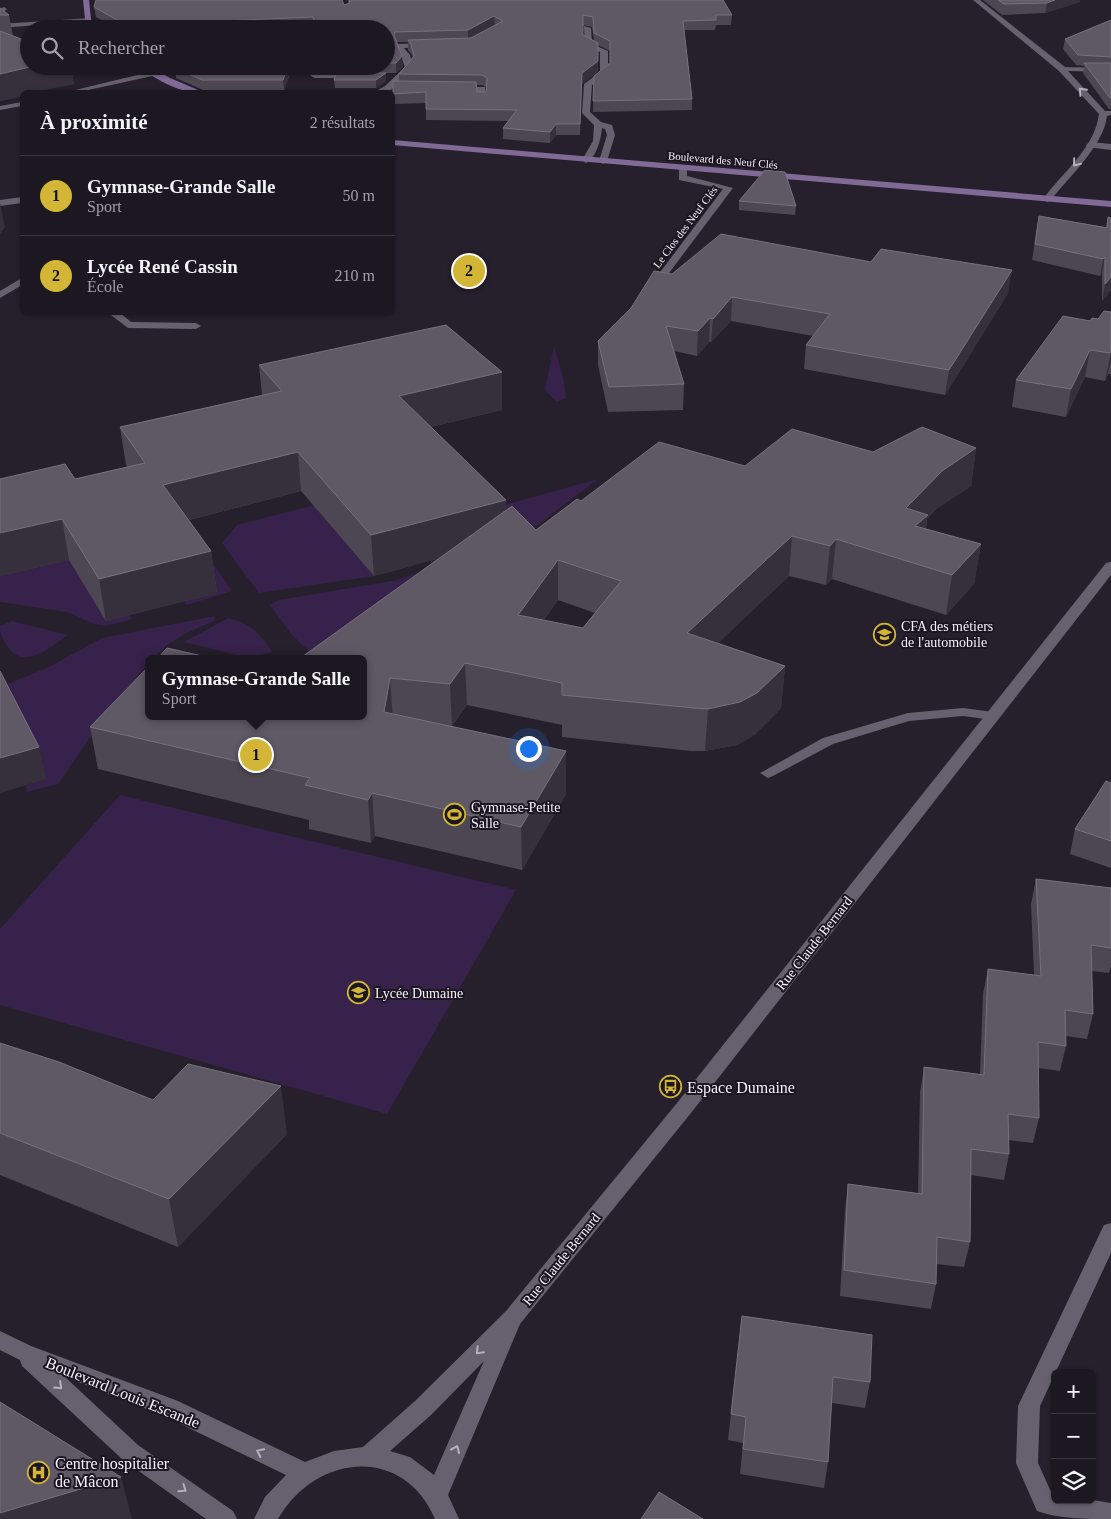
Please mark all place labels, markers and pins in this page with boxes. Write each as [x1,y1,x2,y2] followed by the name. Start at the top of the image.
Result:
[453,252,485,290] pin: 2
[901,619,993,650] place label: CFA des métiers de l'automobile
[873,622,897,646] school or university icon: CFA des métiers de l'automobile
[240,736,272,774] pin: 1
[471,800,560,831] place label: Gymnase-Petite Salle
[443,803,467,827] sports icon: Gymnase-Petite Salle
[347,981,371,1005] school or university icon: Lycée Dumaine
[375,986,463,1001] place label: Lycée Dumaine
[659,1075,683,1099] bus stop icon: Espace Dumaine
[687,1079,795,1097] place label: Espace Dumaine
[55,1455,170,1490] place label: Centre hospitalier de Mâcon
[27,1460,51,1484] hospital icon: Centre hospitalier de Mâcon

